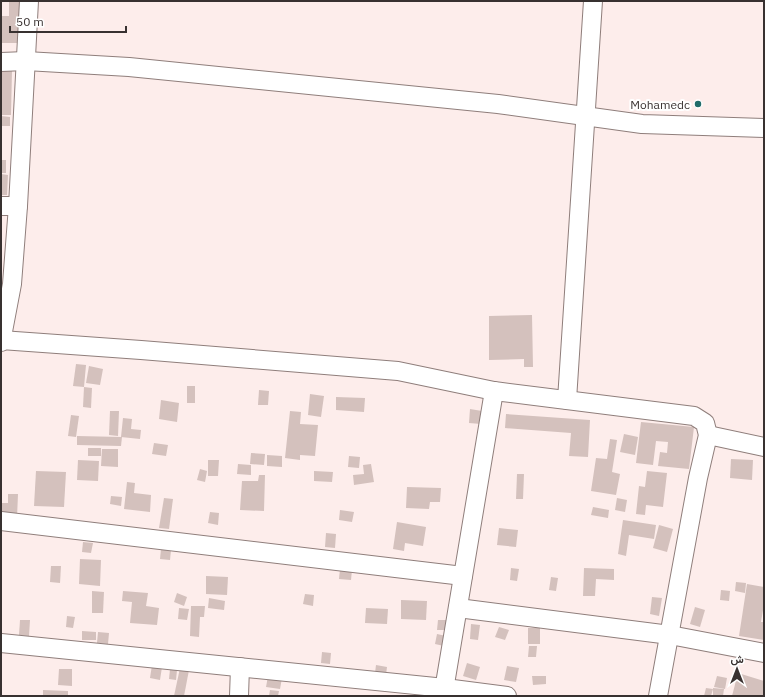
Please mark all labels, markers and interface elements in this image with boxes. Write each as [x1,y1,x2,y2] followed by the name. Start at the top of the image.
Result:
[10,8,126,34] scale bar
[16,14,44,29] text: 50 m
[630,97,690,112] place label: Mohamedc
[693,99,703,109] marker: Mohamedc
[717,649,757,689] north arrow
[730,652,744,666] text: ش

